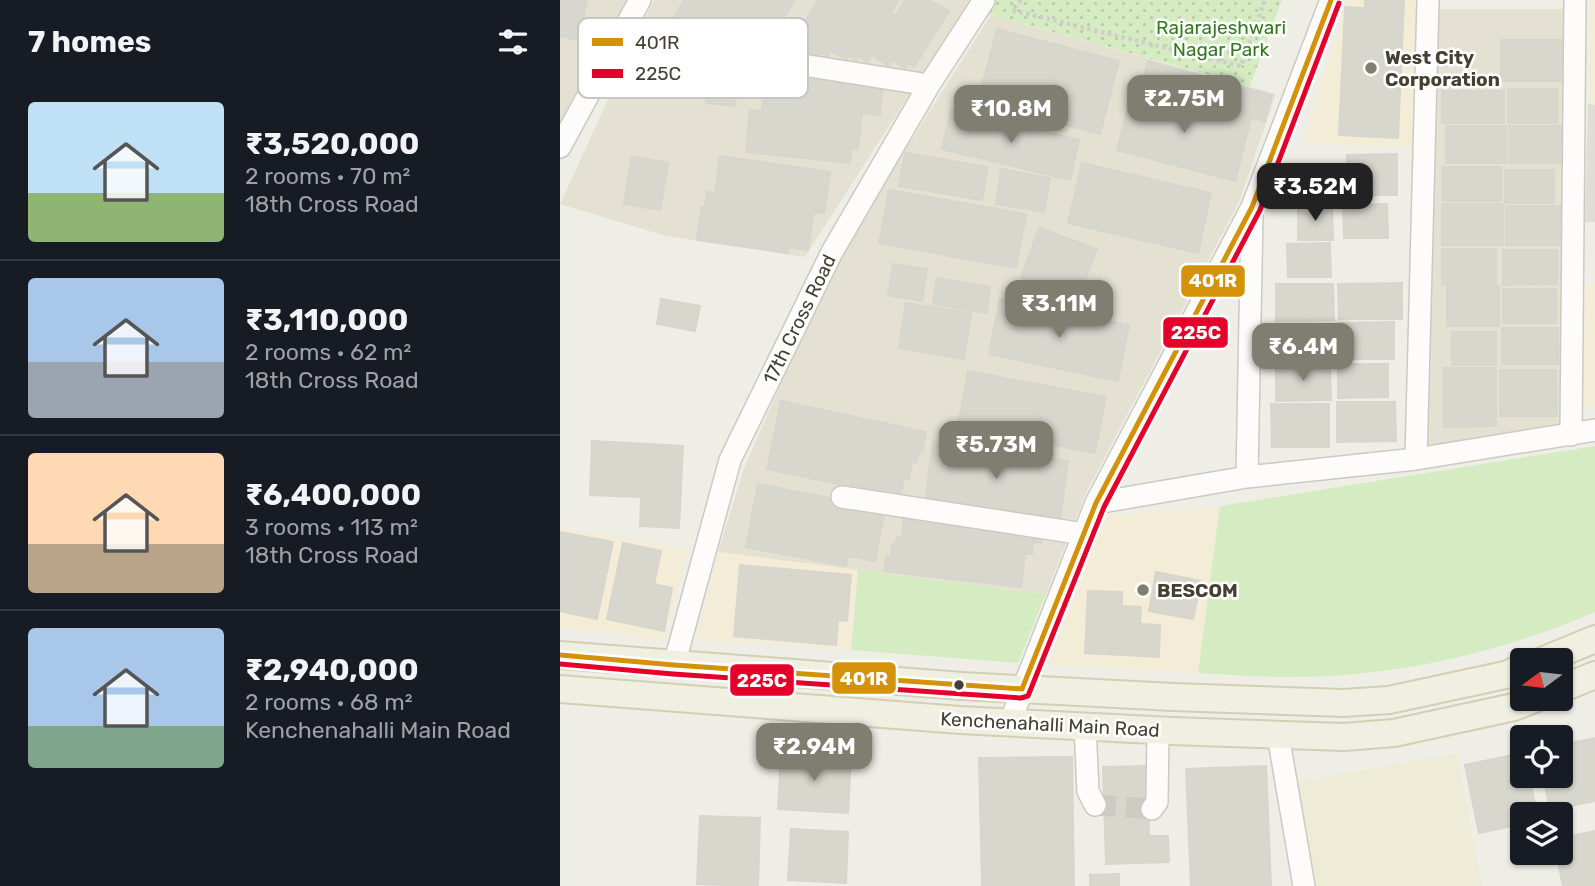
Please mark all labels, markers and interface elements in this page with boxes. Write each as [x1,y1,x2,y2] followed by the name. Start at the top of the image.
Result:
[1156,16,1286,61] park label: Rajarajeshwari Nagar Park
[578,18,808,98] legend
[494,23,532,61] icon: filters
[28,24,151,60] text: 7 homes
[635,31,679,54] text: 401R
[1385,46,1500,91] place label: West City Corporation
[1363,60,1379,76] marker: West City Corporation
[635,62,681,85] text: 225C
[1127,76,1241,135] pin: ₹2.75M
[1143,84,1225,112] text: ₹2.75M
[954,86,1068,145] pin: ₹10.8M
[970,94,1052,122] text: ₹10.8M
[245,126,420,162] text: ₹3,520,000
[84,130,168,214] icon: home
[245,162,410,190] text: 2 rooms · 70 m²
[1258,164,1372,223] pin: ₹3.52M
[1273,172,1357,200] text: ₹3.52M
[245,190,419,218] text: 18th Cross Road
[758,251,841,388] street label: 17th Cross Road
[1180,264,1246,298] line badge: 401R
[1189,269,1237,292] text: 401R
[1002,280,1116,340] pin: ₹3.11M
[1021,289,1097,317] text: ₹3.11M
[245,302,409,338] text: ₹3,110,000
[84,306,168,390] icon: home
[1162,316,1229,349] line badge: 225C
[1171,321,1221,344] text: 225C
[1254,324,1352,383] pin: ₹6.4M
[1268,332,1338,360] text: ₹6.4M
[245,338,411,366] text: 2 rooms · 62 m²
[245,366,419,394] text: 18th Cross Road
[939,421,1053,481] pin: ₹5.73M
[955,430,1037,458] text: ₹5.73M
[245,477,421,513] text: ₹6,400,000
[84,481,168,565] icon: home
[245,513,418,541] text: 3 rooms · 113 m²
[245,541,419,569] text: 18th Cross Road
[1157,579,1238,602] place label: BESCOM
[1135,582,1151,598] marker: BESCOM
[1510,648,1573,710] north arrow
[1510,648,1573,865] map controls
[245,652,419,688] text: ₹2,940,000
[84,656,168,740] icon: home
[831,661,897,695] line badge: 401R
[729,663,795,697] line badge: 225C
[840,667,888,690] text: 401R
[737,669,787,692] text: 225C
[952,678,966,692] unlabelled marker
[245,688,413,716] text: 2 rooms · 68 m²
[940,707,1160,742] street label: Kenchenahalli Main Road
[245,716,511,744] text: Kenchenahalli Main Road
[757,724,871,783] pin: ₹2.94M
[1510,725,1573,788] button: locate
[772,732,856,760] text: ₹2.94M
[1510,802,1573,865] button: layers

